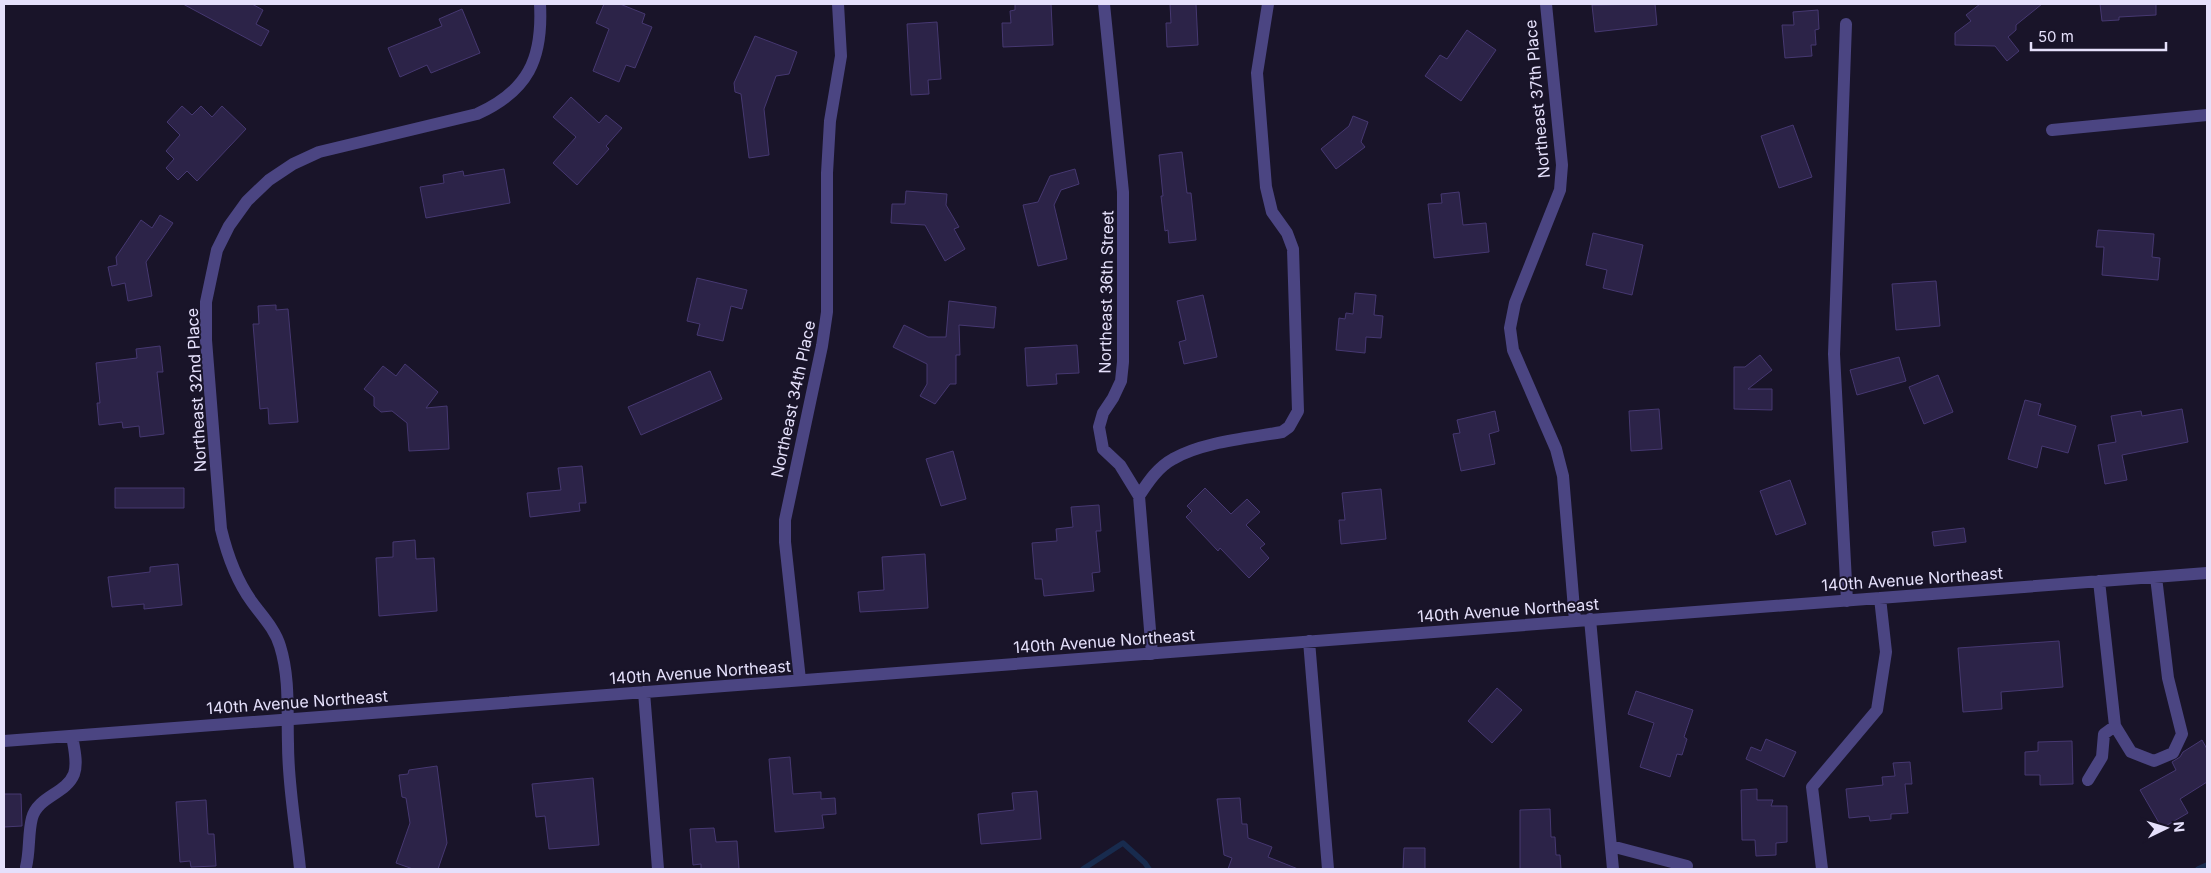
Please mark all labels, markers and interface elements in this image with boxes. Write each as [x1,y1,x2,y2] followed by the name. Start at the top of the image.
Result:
[1520,19,1554,179] street label: Northeast 37th Place
[2031,20,2166,52] scale bar
[2038,27,2074,46] text: 50 m
[1095,210,1117,374] street label: Northeast 36th Street
[182,307,210,473] street label: Northeast 32nd Place
[767,319,819,479] street label: Northeast 34th Place
[1821,563,2003,595] street label: 140th Avenue Northeast
[1417,594,1599,626] street label: 140th Avenue Northeast
[1013,625,1195,657] street label: 140th Avenue Northeast
[609,656,791,688] street label: 140th Avenue Northeast
[206,686,388,718] street label: 140th Avenue Northeast
[2141,803,2191,853] north arrow
[2171,821,2188,833] text: N

